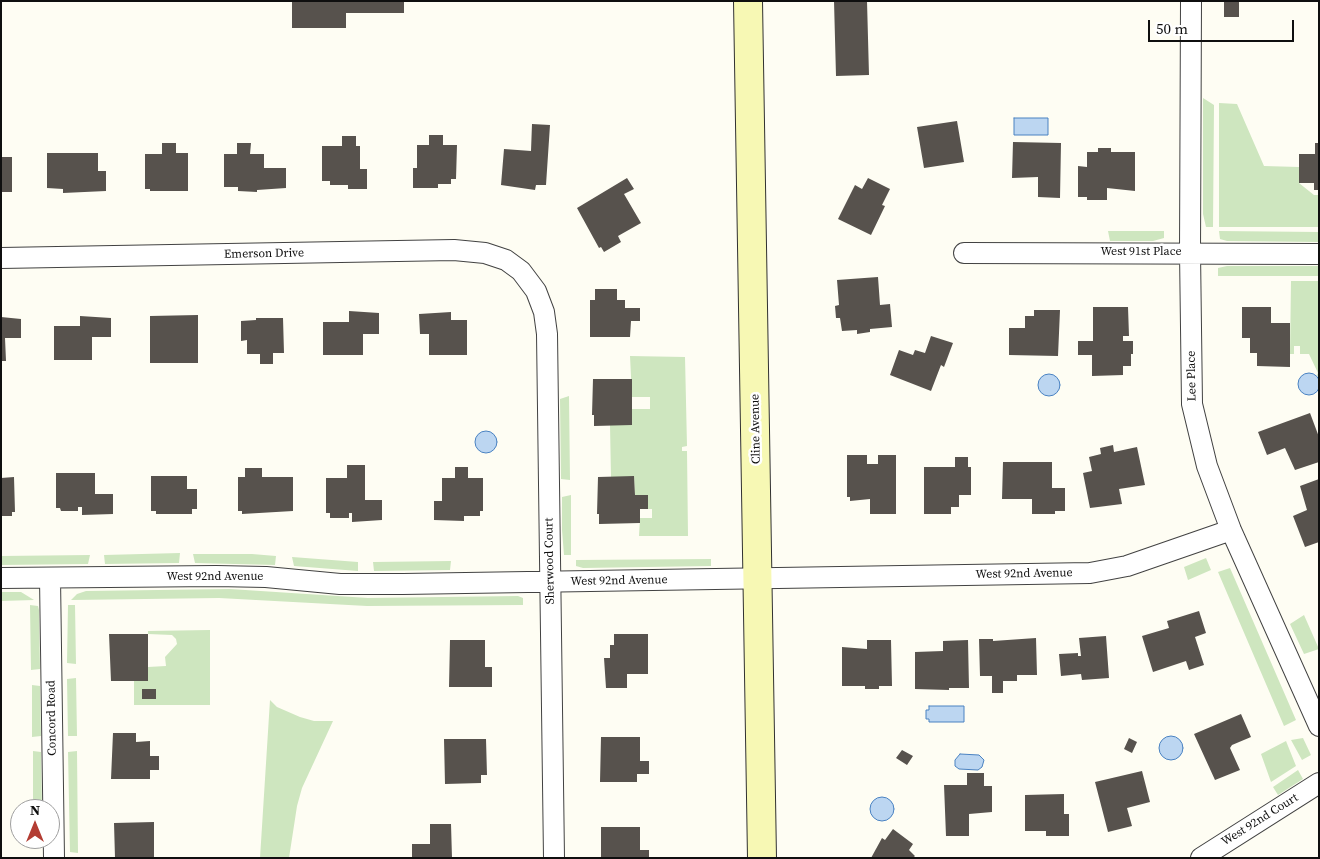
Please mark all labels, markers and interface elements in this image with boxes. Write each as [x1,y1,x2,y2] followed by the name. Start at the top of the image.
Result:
[1150,10,1296,42] scale bar
[1156,18,1188,39] text: 50 m
[1100,245,1182,259] street label: West 91st Place
[224,246,304,262] street label: Emerson Drive
[1184,350,1200,402] street label: Lee Place
[748,394,764,464] street label: Cline Avenue
[542,518,558,604] street label: Sherwood Court
[975,566,1073,582] street label: West 92nd Avenue
[167,570,263,584] street label: West 92nd Avenue
[570,573,668,589] street label: West 92nd Avenue
[44,680,60,756] street label: Concord Road
[1219,791,1301,849] street label: West 92nd Court
[10,799,60,849] north arrow
[30,800,40,820] text: N

